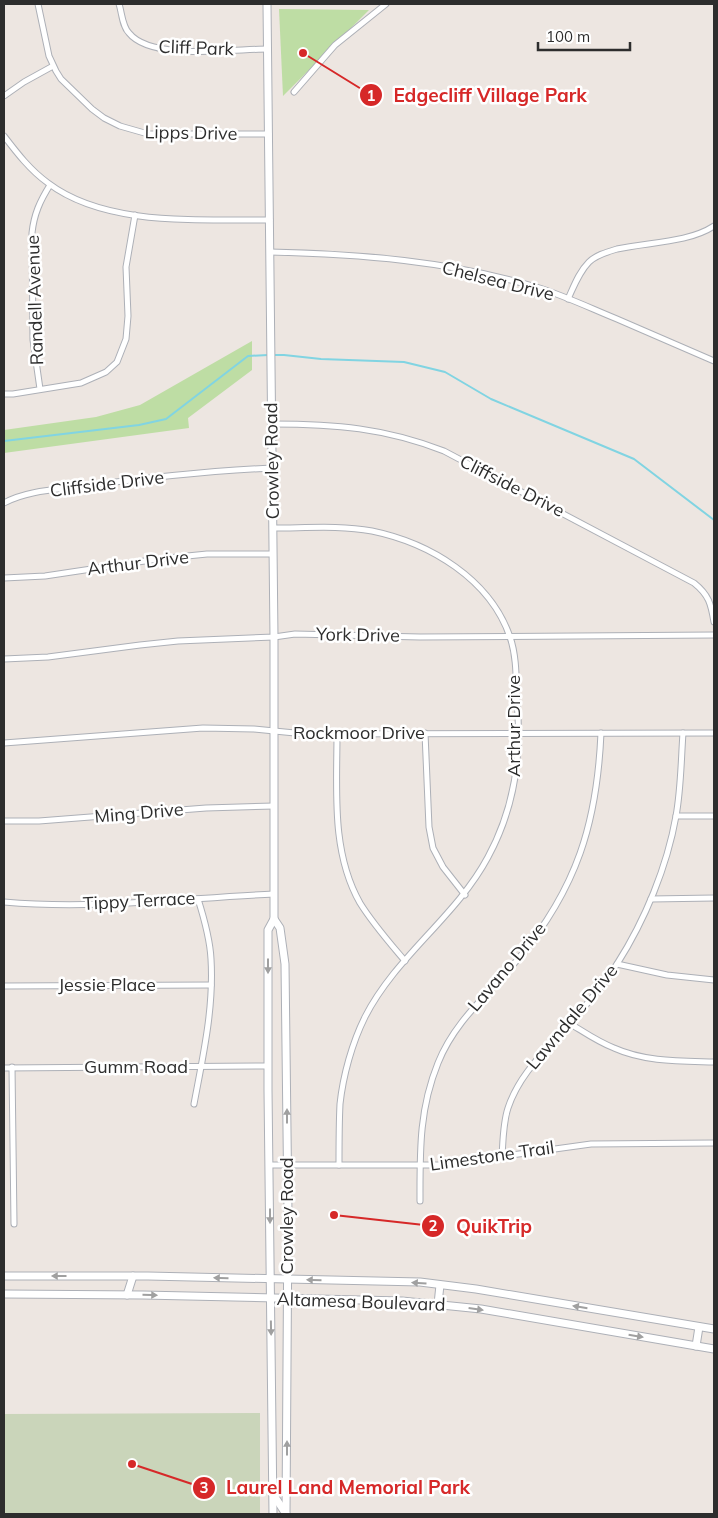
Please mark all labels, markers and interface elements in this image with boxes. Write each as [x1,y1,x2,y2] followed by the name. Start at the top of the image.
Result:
[538,20,630,52] scale bar
[546,27,590,46] text: 100 m
[158,35,235,60] street label: Cliff Park
[359,78,597,112] callout: Edgecliff Village Park
[393,83,587,107] text: Edgecliff Village Park
[366,86,376,105] text: 1
[144,120,238,145] street label: Lipps Drive
[21,234,48,366] street label: Randell Avenue
[440,255,557,306] street label: Chelsea Drive
[259,402,284,520] street label: Crowley Road
[456,449,569,522] street label: Cliffside Drive
[49,465,165,502] street label: Cliffside Drive
[86,545,190,580] street label: Arthur Drive
[315,622,400,647] street label: York Drive
[502,675,525,777] street label: Arthur Drive
[293,721,425,744] street label: Rockmoor Drive
[93,797,184,828] street label: Ming Drive
[82,886,196,915] street label: Tippy Terrace
[463,917,551,1016] street label: Lavano Drive
[264,959,272,975] one-way arrow
[521,959,622,1074] street label: Lawndale Drive
[58,973,156,996] street label: Jessie Place
[84,1055,188,1078] street label: Gumm Road
[283,1108,291,1124] one-way arrow
[428,1135,556,1176] street label: Limestone Trail
[275,1158,298,1274] street label: Crowley Road
[266,1208,274,1224] one-way arrow
[420,1209,542,1243] callout: QuikTrip
[456,1214,532,1238] text: QuikTrip
[428,1216,438,1235] text: 2
[51,1272,67,1280] one-way arrow
[213,1274,229,1282] one-way arrow
[306,1276,322,1284] one-way arrow
[411,1278,427,1286] one-way arrow
[276,1287,446,1316] street label: Altamesa Boulevard
[142,1292,158,1300] one-way arrow
[571,1302,587,1310] one-way arrow
[468,1305,484,1313] one-way arrow
[267,1321,275,1337] one-way arrow
[628,1333,644,1341] one-way arrow
[283,1440,291,1456] one-way arrow
[191,1471,480,1505] callout: Laurel Land Memorial Park
[226,1475,471,1499] text: Laurel Land Memorial Park
[199,1478,209,1497] text: 3

